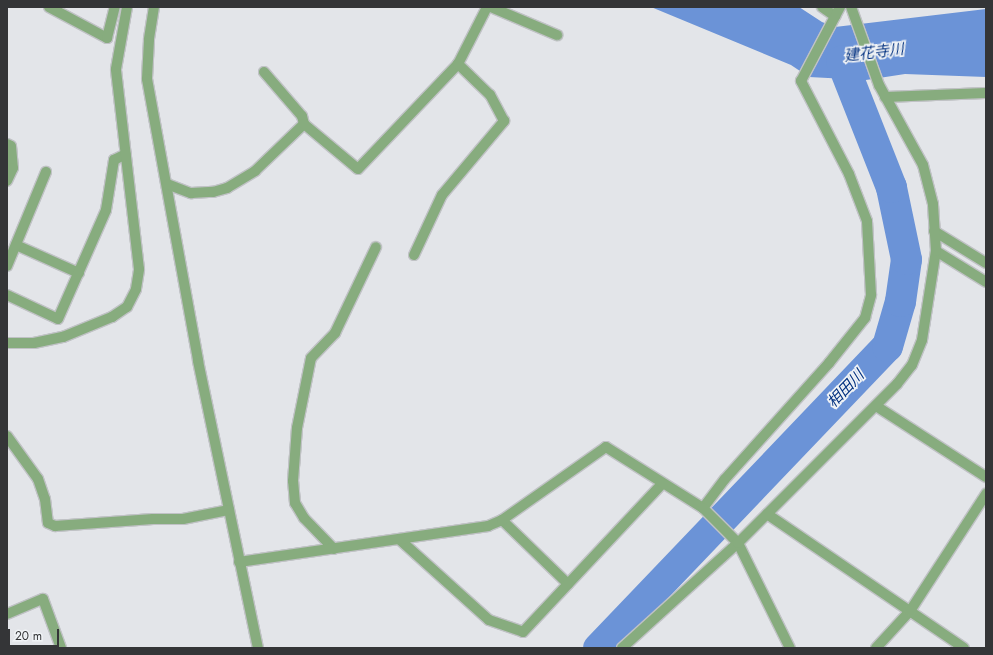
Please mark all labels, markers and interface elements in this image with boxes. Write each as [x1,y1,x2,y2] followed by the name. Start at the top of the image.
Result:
[843,40,905,66] water label: 建花寺川
[824,367,868,411] water label: 相田川
[10,621,61,647] scale bar
[15,627,42,645] text: 20 m

